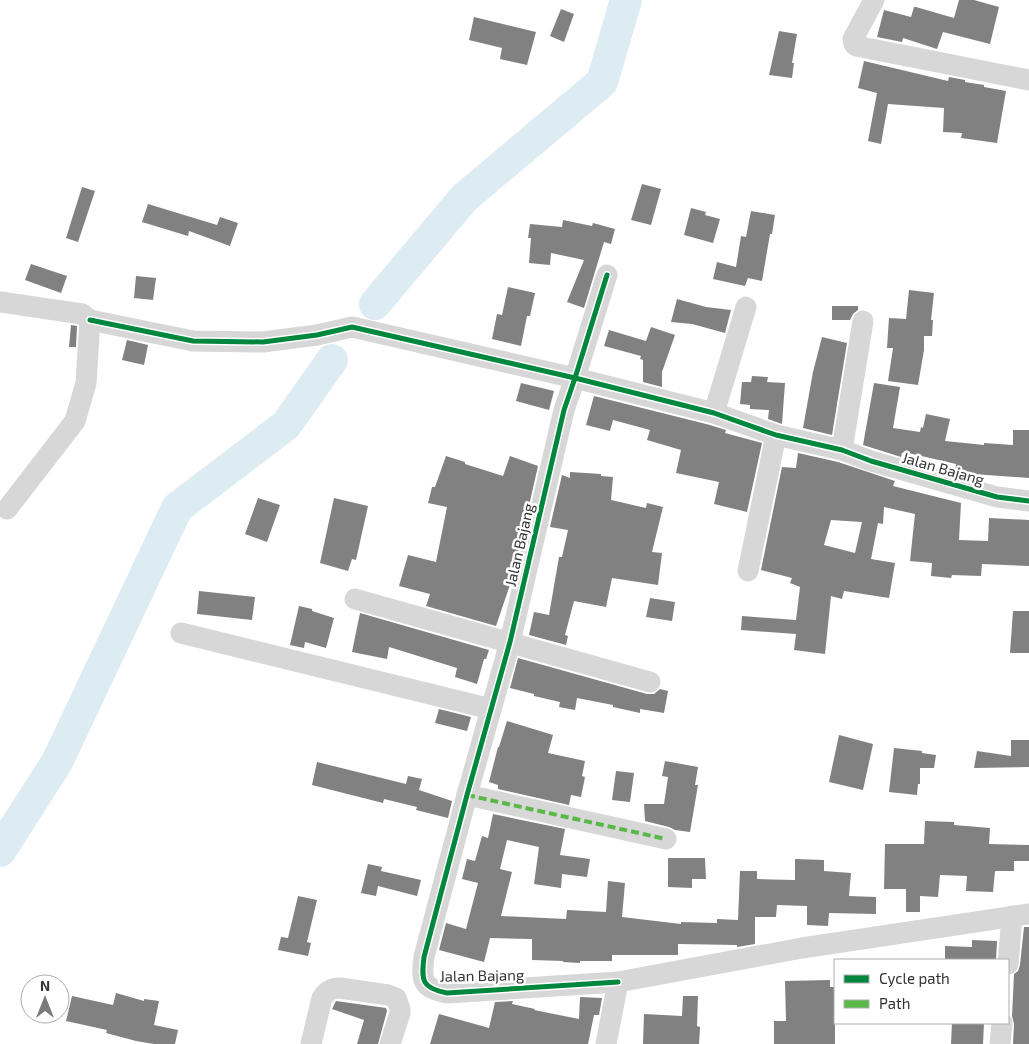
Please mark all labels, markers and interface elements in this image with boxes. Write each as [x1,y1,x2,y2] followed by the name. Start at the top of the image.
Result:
[900,448,987,489] street label: Jalan Bajang
[501,501,538,588] street label: Jalan Bajang
[834,959,1009,1024] legend
[439,965,525,986] street label: Jalan Bajang
[879,969,950,987] text: Cycle path
[20,974,70,1024] north arrow
[40,977,50,994] text: N
[879,994,910,1012] text: Path

